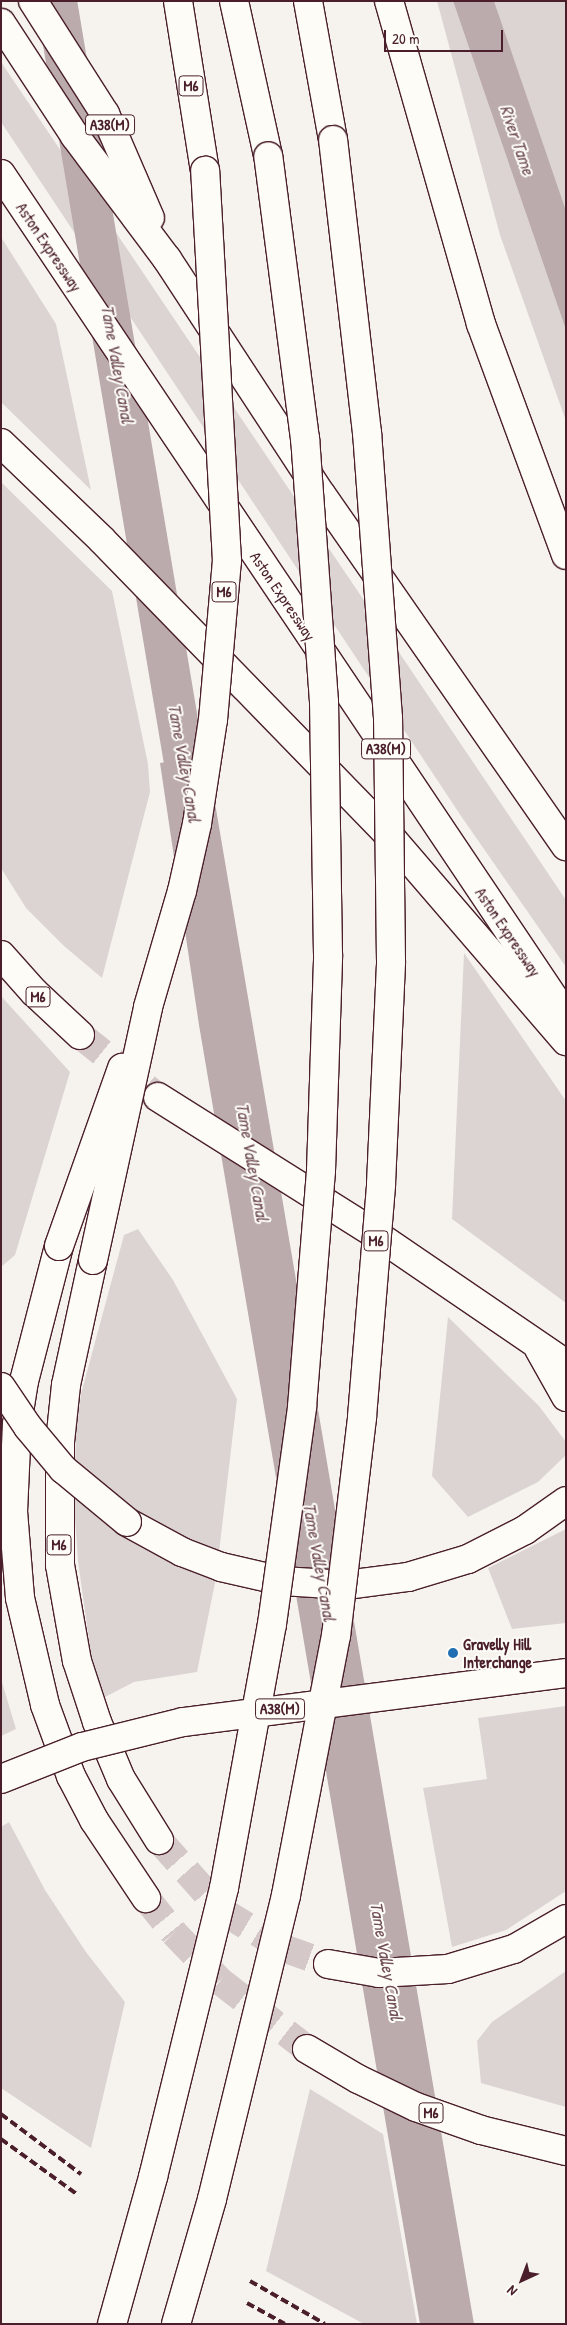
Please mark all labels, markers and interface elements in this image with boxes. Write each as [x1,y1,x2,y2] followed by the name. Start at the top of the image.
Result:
[387,20,506,52] scale bar
[392,28,419,49] text: 20 m
[178,74,204,98] road number: M6
[495,102,539,178] water label: River Tame
[85,112,135,138] road number: A38(M)
[12,199,86,295] street label: Aston Expressway
[96,303,138,425] water label: Tame Valley Canal
[246,548,320,644] street label: Aston Expressway
[212,580,236,604] road number: M6
[163,702,205,824] water label: Tame Valley Canal
[361,736,411,762] road number: A38(M)
[471,884,545,980] street label: Aston Expressway
[26,984,50,1010] road number: M6
[231,1101,273,1223] water label: Tame Valley Canal
[364,1228,388,1254] road number: M6
[298,1501,340,1623] water label: Tame Valley Canal
[46,1532,72,1558] road number: M6
[463,1634,532,1672] place label: Gravelly Hill Interchange
[447,1647,459,1659] marker: Gravelly Hill Interchange
[255,1696,305,1722] road number: A38(M)
[365,1900,407,2022] water label: Tame Valley Canal
[418,2100,444,2126] road number: M6
[497,2255,547,2305] north arrow
[502,2282,521,2301] text: N

